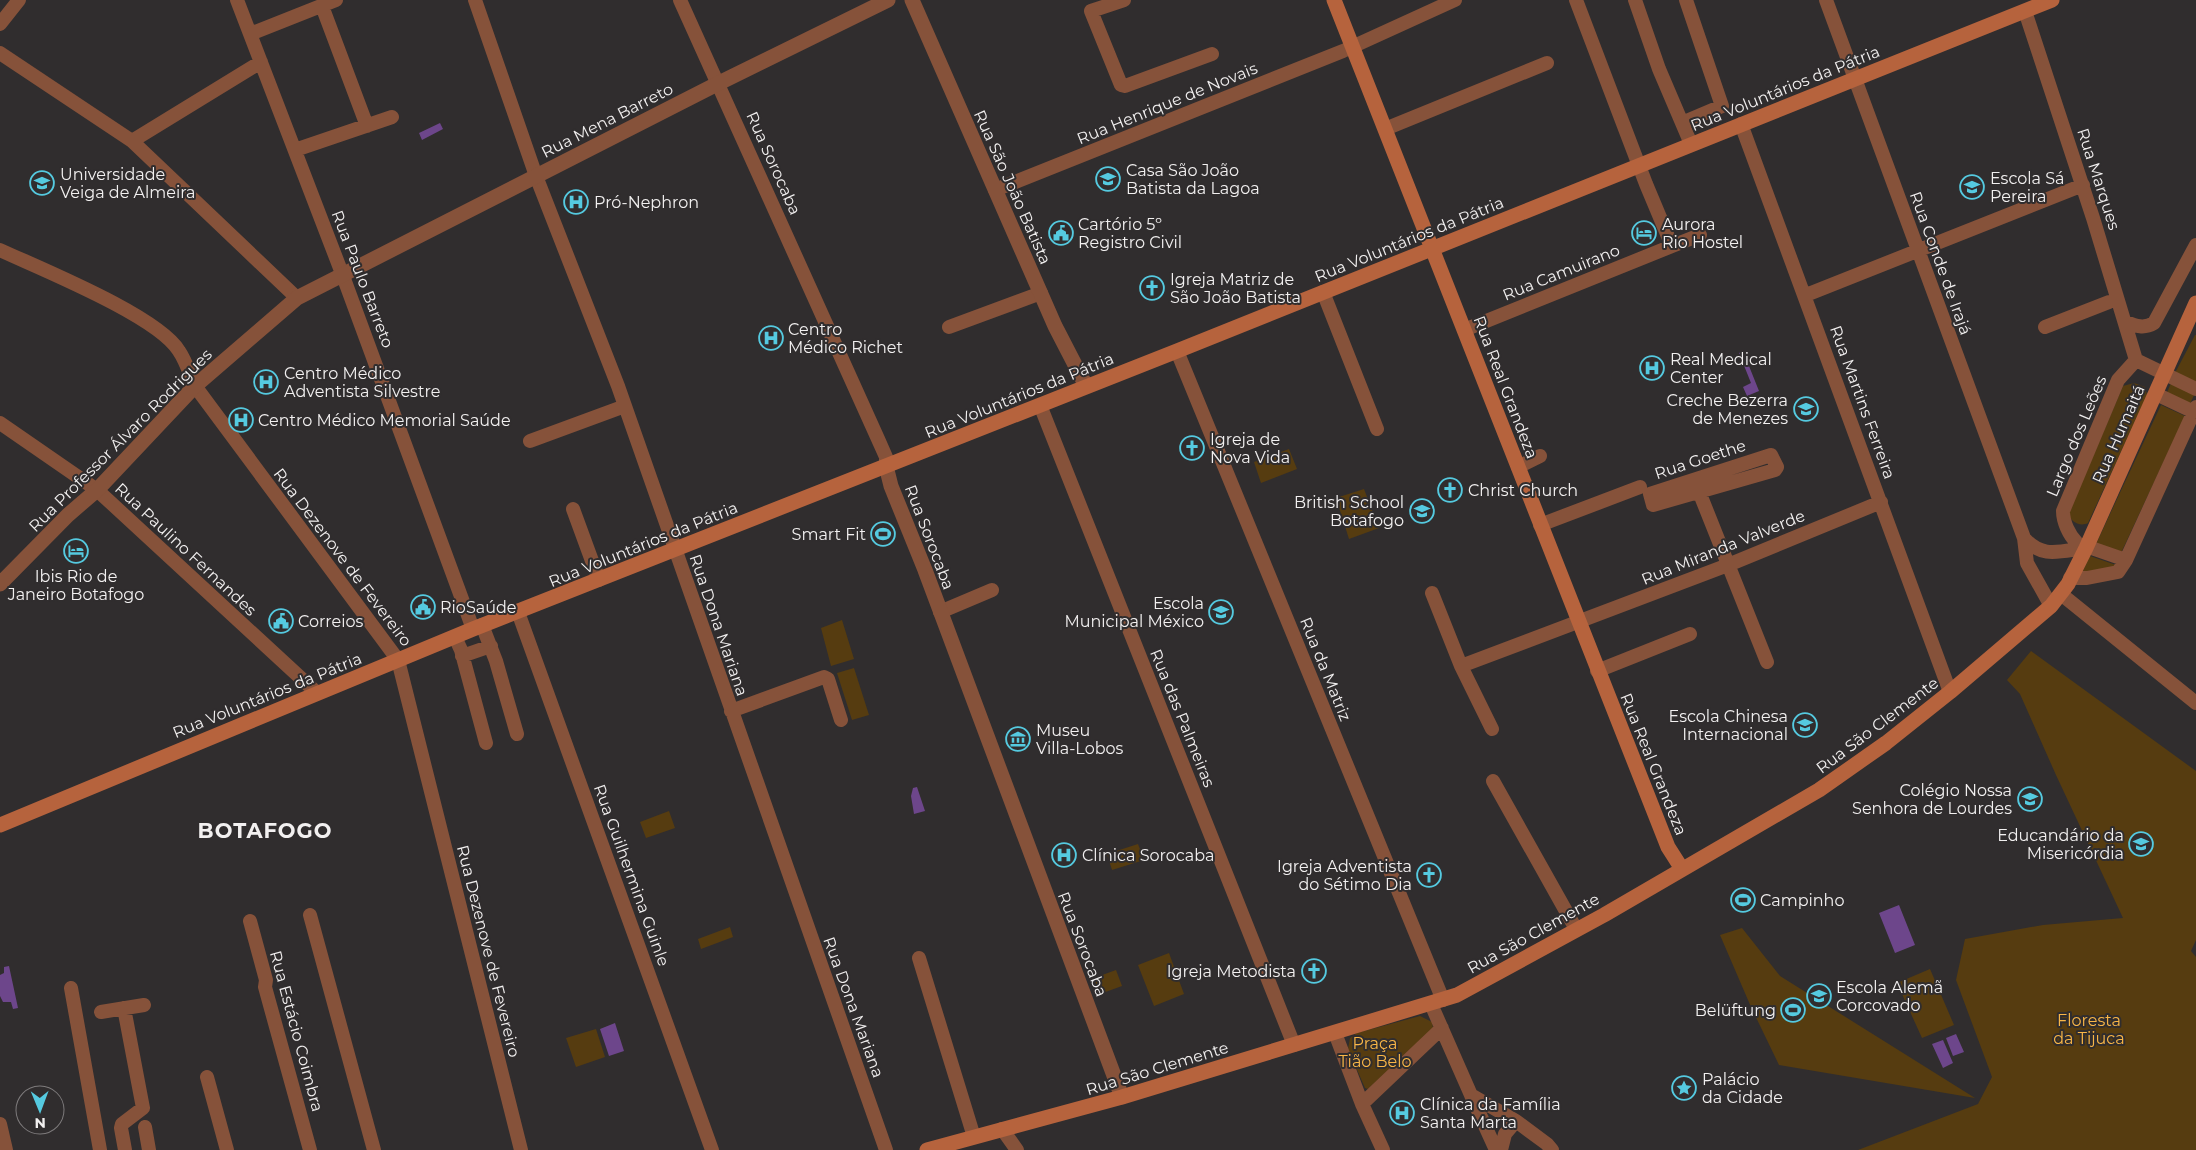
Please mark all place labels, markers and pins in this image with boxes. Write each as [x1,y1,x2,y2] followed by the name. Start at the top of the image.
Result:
[1126,161,1260,198] place label: Casa São João Batista da Lagoa
[60,165,195,202] place label: Universidade Veiga de Almeira
[1095,166,1121,192] school or university icon: Casa São João Batista da Lagoa
[1990,169,2065,206] place label: Escola Sá Pereira
[29,170,55,196] school or university icon: Universidade Veiga de Almeira
[1959,174,1985,200] school or university icon: Escola Sá Pereira
[563,189,589,215] hospital icon: Pró-Nephron
[594,193,699,212] place label: Pró-Nephron
[1078,215,1182,252] place label: Cartório 5º Registro Civil
[1662,215,1743,252] place label: Aurora Rio Hostel
[1048,220,1074,246] public building icon: Cartório 5º Registro Civil
[1631,220,1657,246] hotel icon: Aurora Rio Hostel
[1170,270,1301,307] place label: Igreja Matriz de São João Batista
[1139,275,1165,301] church icon: Igreja Matriz de São João Batista
[788,320,903,357] place label: Centro Médico Richet
[758,325,784,351] hospital icon: Centro Médico Richet
[1670,350,1772,387] place label: Real Medical Center
[1639,355,1665,381] hospital icon: Real Medical Center
[284,364,440,401] place label: Centro Médico Adventista Silvestre
[253,369,279,395] hospital icon: Centro Médico Adventista Silvestre
[1666,391,1788,428] place label: Creche Bezerra de Menezes
[1793,396,1819,422] school or university icon: Creche Bezerra de Menezes
[228,407,254,433] hospital icon: Centro Médico Memorial Saúde
[258,411,511,430] place label: Centro Médico Memorial Saúde
[1210,430,1290,467] place label: Igreja de Nova Vida
[1179,435,1205,461] church icon: Igreja de Nova Vida
[1437,477,1463,503] church icon: Christ Church
[1468,481,1578,500] place label: Christ Church
[1294,493,1404,530] place label: British School Botafogo
[1409,498,1435,524] school or university icon: British School Botafogo
[870,521,896,547] sports icon: Smart Fit
[792,525,867,544] place label: Smart Fit
[63,538,89,564] hotel icon: Ibis Rio de Janeiro Botafogo
[7,567,144,604] place label: Ibis Rio de Janeiro Botafogo
[410,594,436,620] public building icon: RioSaúde
[1064,594,1204,631] place label: Escola Municipal México
[440,598,516,617] place label: RioSaúde
[1208,599,1234,625] school or university icon: Escola Municipal México
[268,608,294,634] public building icon: Correios
[298,612,364,631] place label: Correios
[1669,707,1788,744] place label: Escola Chinesa Internacional
[1792,712,1818,738] school or university icon: Escola Chinesa Internacional
[1036,721,1124,758] place label: Museu Villa-Lobos
[1005,726,1031,752] museum icon: Museu Villa-Lobos
[1852,781,2012,818] place label: Colégio Nossa Senhora de Lourdes
[2017,786,2043,812] school or university icon: Colégio Nossa Senhora de Lourdes
[1997,826,2124,863] place label: Educandário da Misericórdia
[2128,831,2154,857] school or university icon: Educandário da Misericórdia
[1051,842,1077,868] hospital icon: Clínica Sorocaba
[1082,846,1215,865] place label: Clínica Sorocaba
[1277,857,1412,894] place label: Igreja Adventista do Sétimo Dia
[1416,862,1442,888] church icon: Igreja Adventista do Sétimo Dia
[1730,887,1756,913] sports icon: Campinho
[1760,891,1844,910] place label: Campinho
[1301,958,1327,984] church icon: Igreja Metodista
[1167,962,1296,981] place label: Igreja Metodista
[1836,978,1943,1015] place label: Escola Alemã Corcovado
[1806,983,1832,1009] school or university icon: Escola Alemã Corcovado
[1780,997,1806,1023] sports icon: Belüftung
[1695,1001,1776,1020] place label: Belüftung
[1702,1070,1783,1107] place label: Palácio da Cidade
[1671,1075,1697,1101] place icon: Palácio da Cidade
[1420,1095,1561,1132] place label: Clínica da Família Santa Marta
[1389,1100,1415,1126] hospital icon: Clínica da Família Santa Marta

